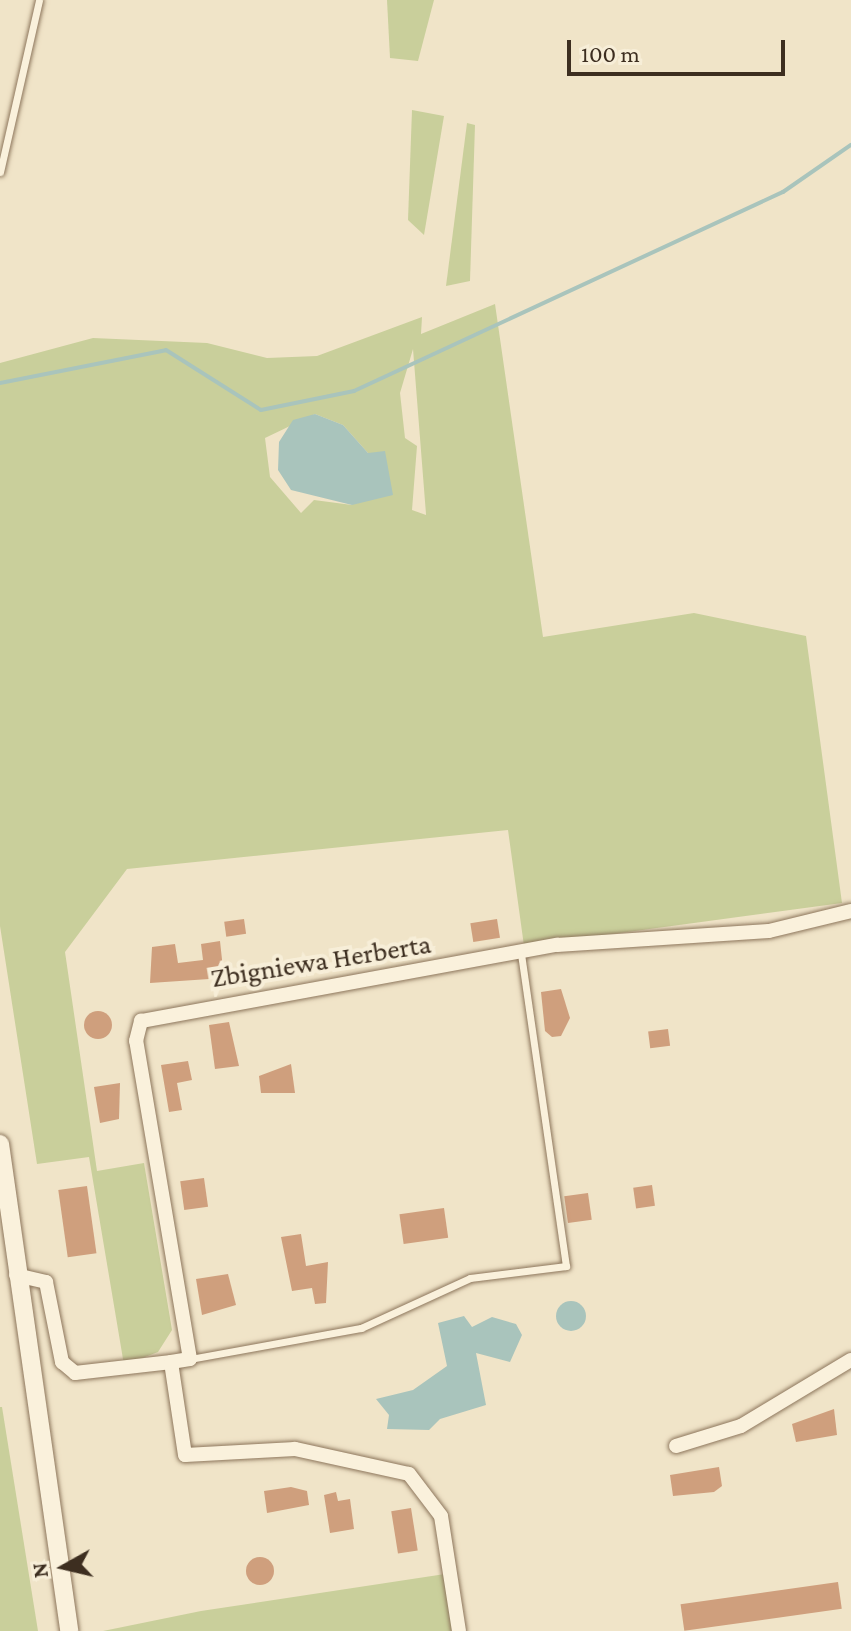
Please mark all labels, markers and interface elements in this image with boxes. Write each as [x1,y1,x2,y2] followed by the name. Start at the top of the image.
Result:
[571,24,789,74] scale bar
[581,40,640,67] text: 100 m
[209,927,433,995] street label: Zbigniewa Herberta
[24,1527,104,1607] north arrow
[26,1561,53,1580] text: N

